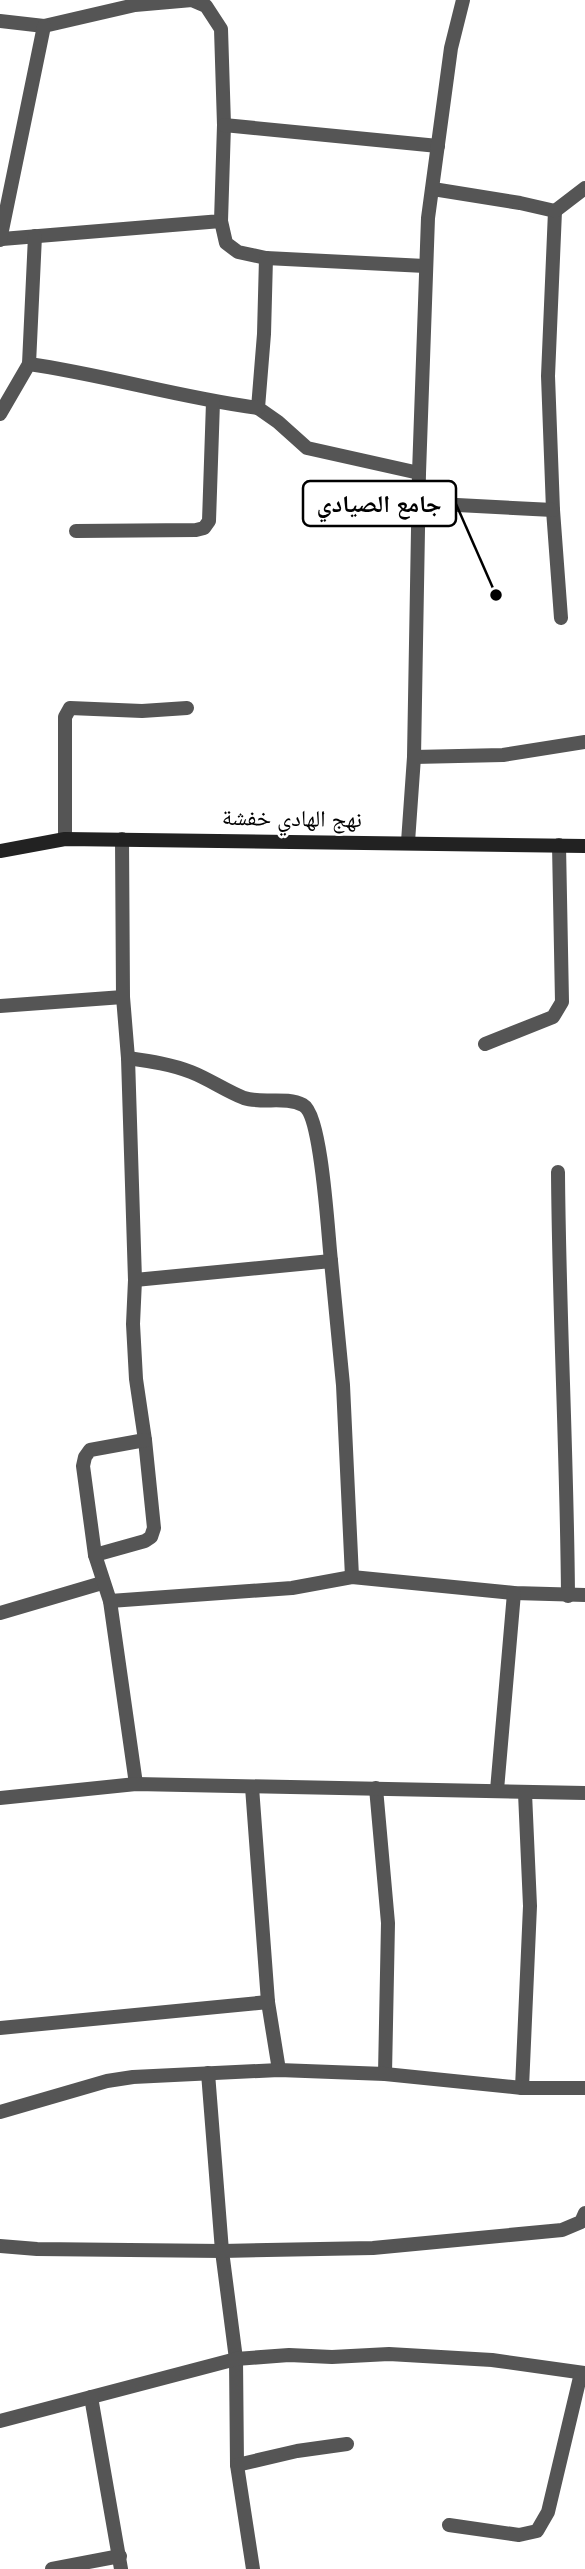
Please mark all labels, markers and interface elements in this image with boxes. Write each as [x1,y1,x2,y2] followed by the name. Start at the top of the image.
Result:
[303,481,456,526] callout: جامع الصيادي
[317,488,441,523] text: جامع الصيادي
[222,802,362,838] street label: نهج الهادي خفشة

